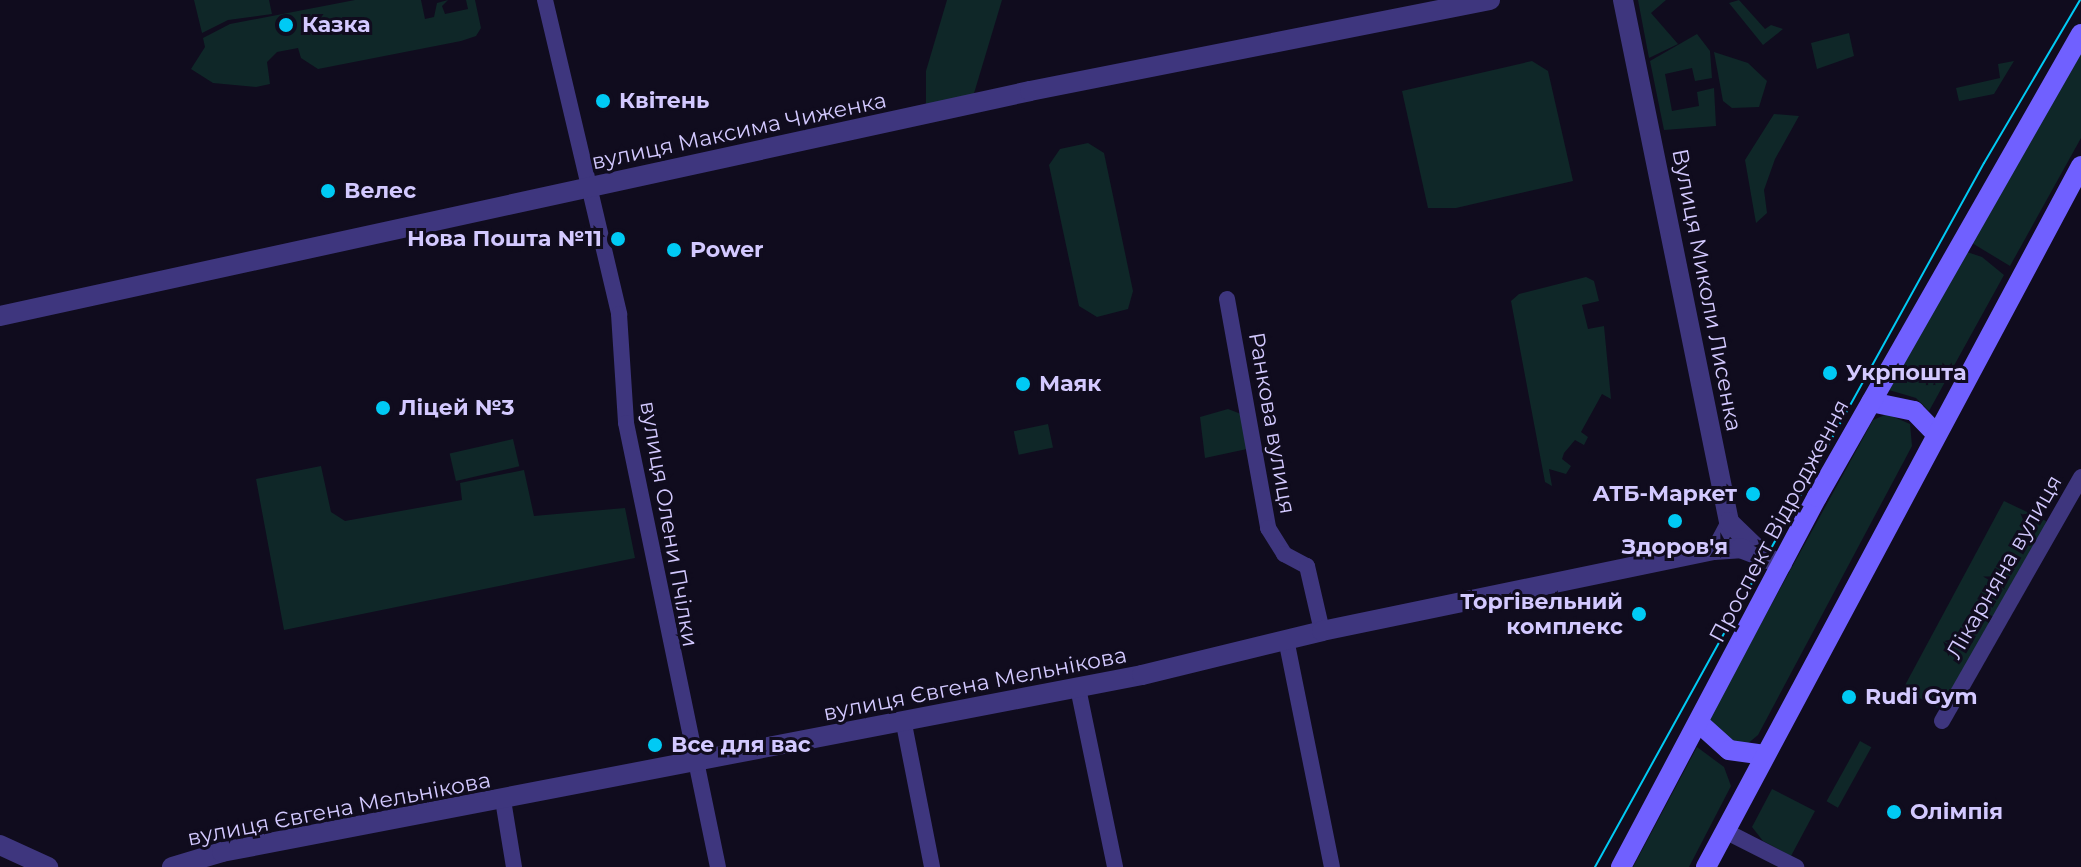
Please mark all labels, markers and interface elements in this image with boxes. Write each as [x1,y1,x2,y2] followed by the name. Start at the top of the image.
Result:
[302,12,371,38] place label: Казка
[277,16,295,34] marker: Казка
[589,87,889,175] street label: вулиця Максима Чиженка
[619,88,709,114] place label: Квітень
[594,92,612,110] marker: Квітень
[1667,146,1747,434] street label: Вулиця Миколи Лисенка
[344,178,416,204] place label: Велес
[319,182,337,200] marker: Велес
[407,226,602,252] place label: Нова Пошта №11
[609,230,627,248] marker: Нова Пошта №11
[690,237,764,263] place label: Power
[665,241,683,259] marker: Power
[1243,330,1301,516] street label: Ранкова вулиця
[1846,360,1966,386] place label: Укрпошта
[1821,364,1839,382] marker: Укрпошта
[1039,371,1101,397] place label: Маяк
[1014,375,1032,393] marker: Маяк
[399,395,515,421] place label: Ліцей №3
[1704,395,1854,647] street label: Проспект Відродження
[374,399,392,417] marker: Ліцей №3
[634,399,704,649] street label: вулиця Олени Пчілки
[1941,470,2067,664] street label: Лікарняна вулиця
[1592,481,1737,507] place label: АТБ-Маркет
[1744,485,1762,503] marker: АТБ-Маркет
[1666,512,1684,530] marker: Здоров'я
[1622,534,1728,560] place label: Здоров'я
[1460,588,1623,640] place label: Торгівельний комплекс
[1630,605,1648,623] marker: Торгівельний комплекс
[821,642,1129,726] street label: вулиця Євгена Мельнікова
[1865,684,1978,710] place label: Rudi Gym
[1840,688,1858,706] marker: Rudi Gym
[671,732,811,758] place label: Все для вас
[646,736,664,754] marker: Все для вас
[185,767,493,851] street label: вулиця Євгена Мельнікова
[1910,799,2003,825] place label: Олімпія
[1885,803,1903,821] marker: Олімпія

